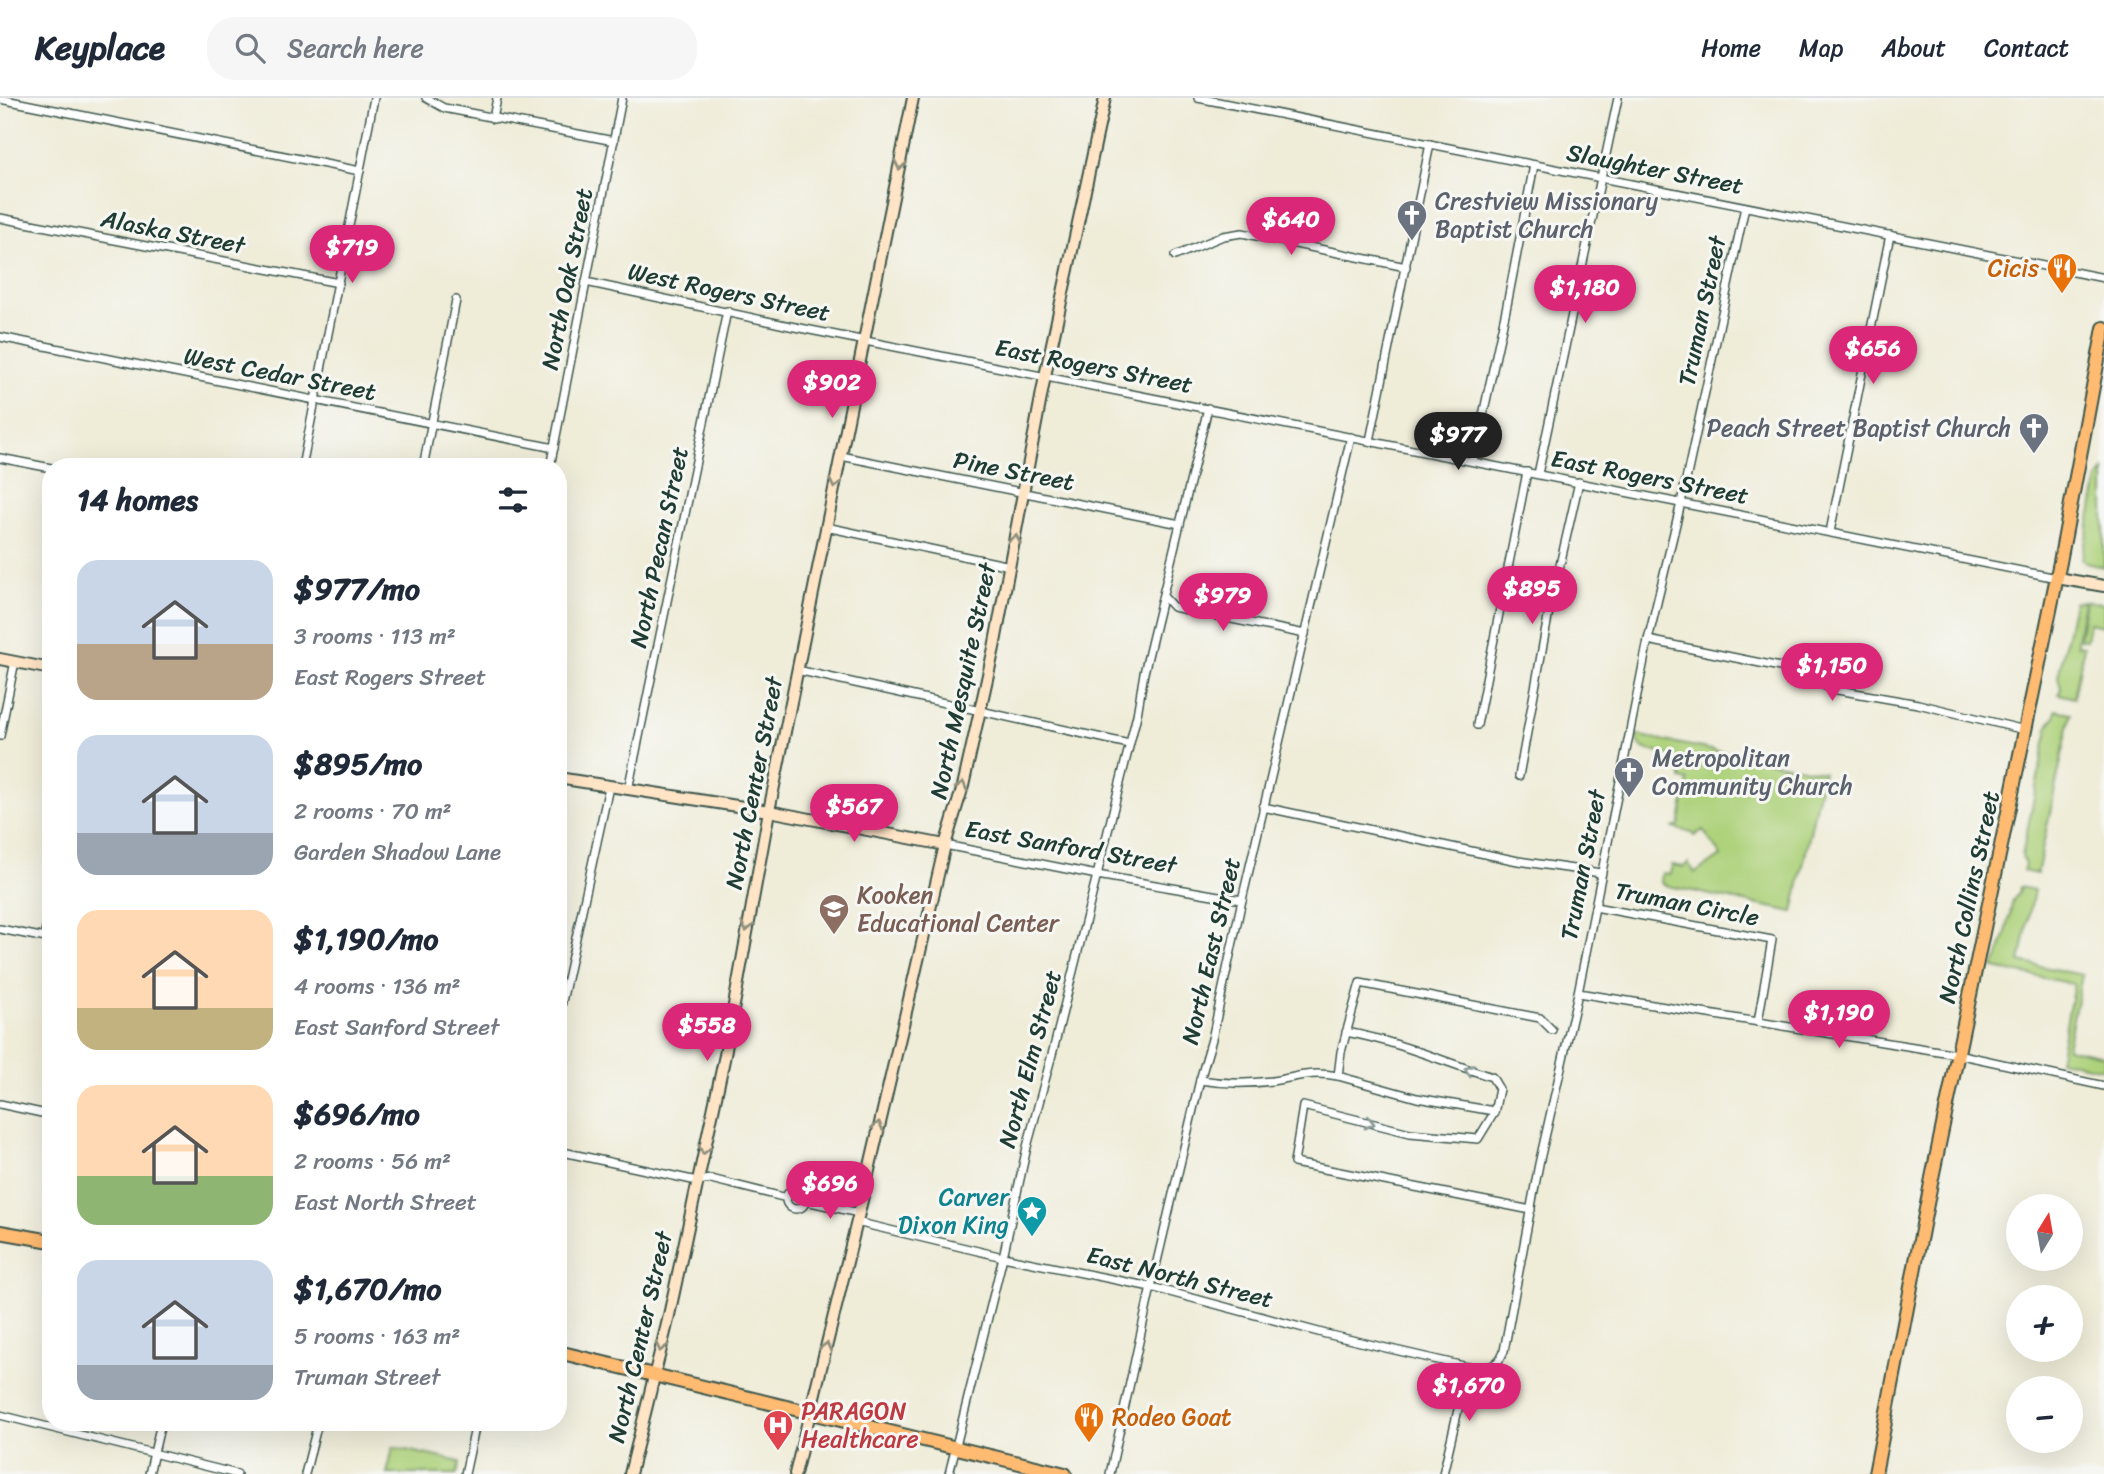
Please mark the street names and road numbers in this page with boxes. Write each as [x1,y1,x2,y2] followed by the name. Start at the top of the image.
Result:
[1563,131,1747,207] street label: Slaughter Street
[529,185,605,373] street label: North Oak Street
[97,197,250,267] street label: Alaska Street
[1666,231,1739,390] street label: Truman Street
[624,250,834,334] street label: West Rogers Street
[992,326,1196,406] street label: East Rogers Street
[180,335,380,413] street label: West Cedar Street
[1548,437,1752,517] street label: East Rogers Street
[950,439,1078,503] street label: Pine Street
[617,442,701,652] street label: North Pecan Street
[917,558,1009,803] street label: North Mesquite Street
[713,672,795,893] street label: North Center Street
[1548,785,1618,944] street label: Truman Street
[1926,787,2012,1007] street label: North Collins Street
[962,808,1181,887] street label: East Sanford Street
[1169,853,1253,1049] street label: North East Street
[1611,869,1763,939] street label: Truman Circle
[986,965,1074,1153] street label: North Elm Street
[595,1226,685,1447] street label: North Center Street
[1082,1234,1278,1320] street label: East North Street

